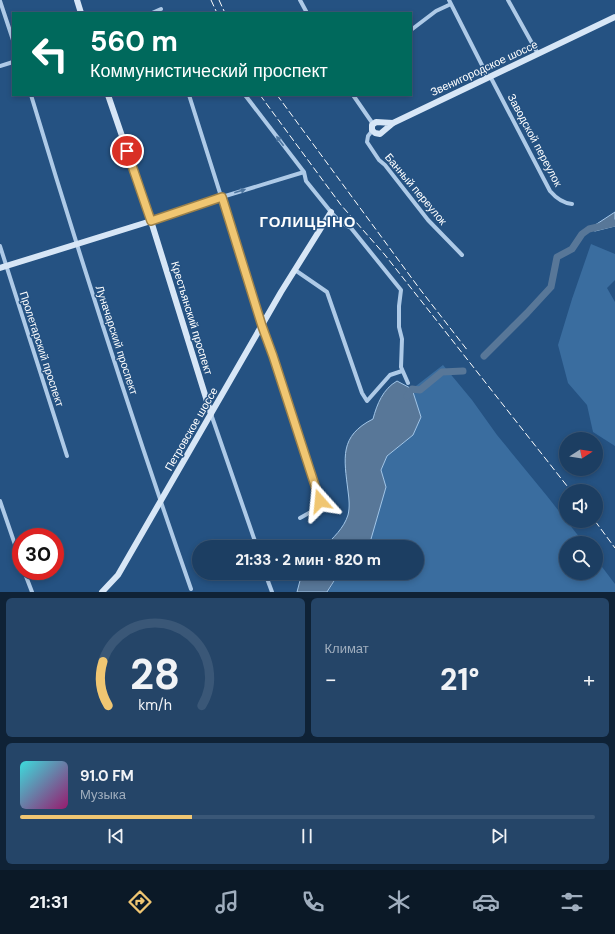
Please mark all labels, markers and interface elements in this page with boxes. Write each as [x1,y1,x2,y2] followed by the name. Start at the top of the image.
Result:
[90,23,178,60] text: 560 m
[24,28,76,80] icon: left
[428,37,540,99] street label: Звенигородское шоссе
[90,59,328,83] text: Коммунистический проспект
[505,91,566,189] street label: Заводской переулок
[110,134,144,168] pin
[276,136,284,147] one-way arrow
[116,140,138,162] icon: arrive
[382,150,450,228] street label: Банный переулок
[234,188,246,194] one-way arrow
[259,212,357,232] district label: ГОЛИЦЫНО
[168,259,216,377] street label: Крестьянский проспект
[93,284,141,396] street label: Луначарский проспект
[17,290,67,408] street label: Пролетарский проспект
[161,385,221,473] street label: Петровское шоссе
[559,432,603,476] north arrow
[559,432,603,580] map controls
[299,480,341,522] position arrow
[559,484,603,528] button: sound
[12,528,64,580] speed limit sign: 30
[559,536,603,580] button: search
[235,550,381,570] text: 21:33 · 2 мин · 820 m
[325,640,369,657] text: Климат
[130,647,180,701] text: 28
[440,660,479,699] text: 21°
[325,665,337,694] text: −
[583,665,595,694] text: +
[138,695,172,713] text: km/h
[80,766,134,786] text: 91.0 FM
[80,786,126,803] text: Музыка
[105,825,127,847] icon: previous
[296,825,318,847] icon: pause
[488,825,510,847] icon: next
[126,888,154,916] icon: directions
[213,888,241,916] icon: music
[299,888,327,916] icon: phone
[385,888,413,916] icon: climate
[472,888,500,916] icon: car
[558,888,586,916] icon: filters
[29,890,68,914] text: 21:31

